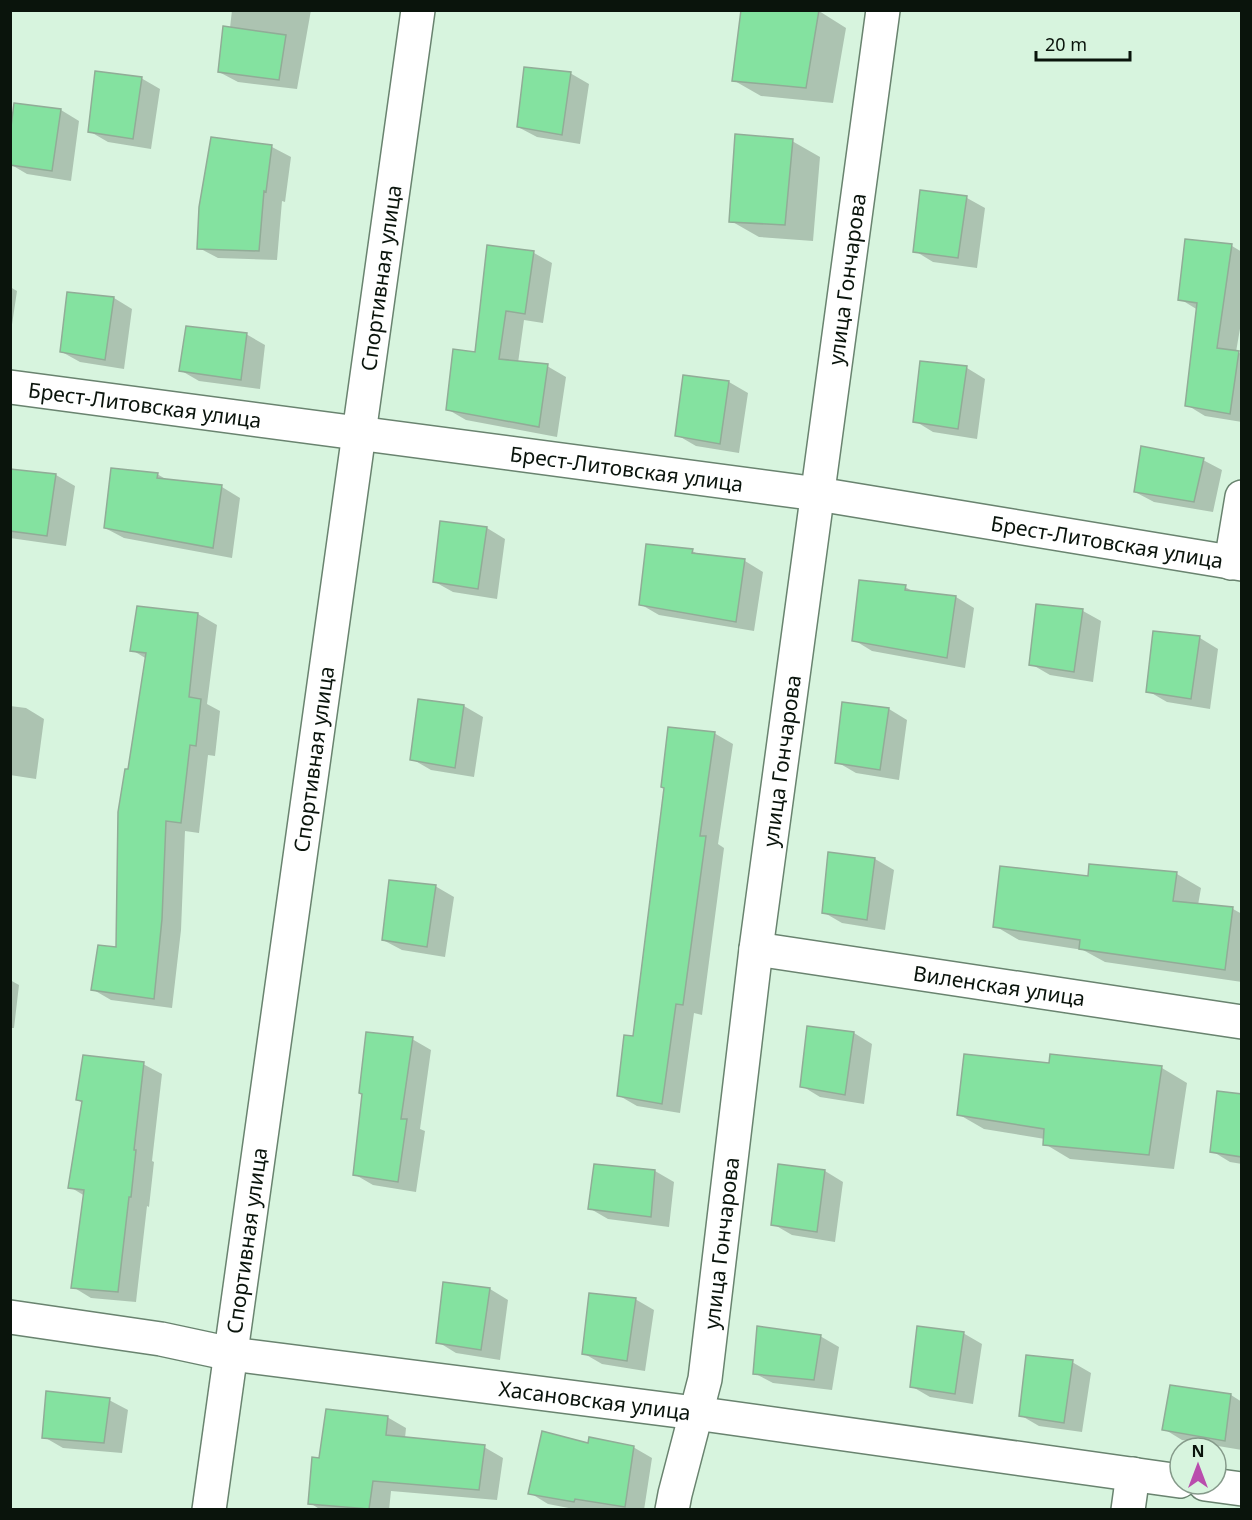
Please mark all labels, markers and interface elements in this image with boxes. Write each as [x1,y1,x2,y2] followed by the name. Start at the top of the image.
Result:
[1036,24,1130,62] scale bar
[1045,32,1087,56] text: 20 m
[354,183,407,373] street label: Спортивная улица
[821,192,872,367] street label: улица Гончарова
[26,376,263,434] street label: Брест-Литовская улица
[508,439,745,498] street label: Брест-Литовская улица
[989,509,1225,575] street label: Брест-Литовская улица
[287,664,340,854] street label: Спортивная улица
[756,673,807,849] street label: улица Гончарова
[911,959,1087,1012] street label: Виленская улица
[220,1146,273,1335] street label: Спортивная улица
[697,1155,745,1331] street label: улица Гончарова
[497,1374,692,1426] street label: Хасановская улица
[1168,1436,1228,1496] north arrow
[1191,1440,1205,1462] text: N

